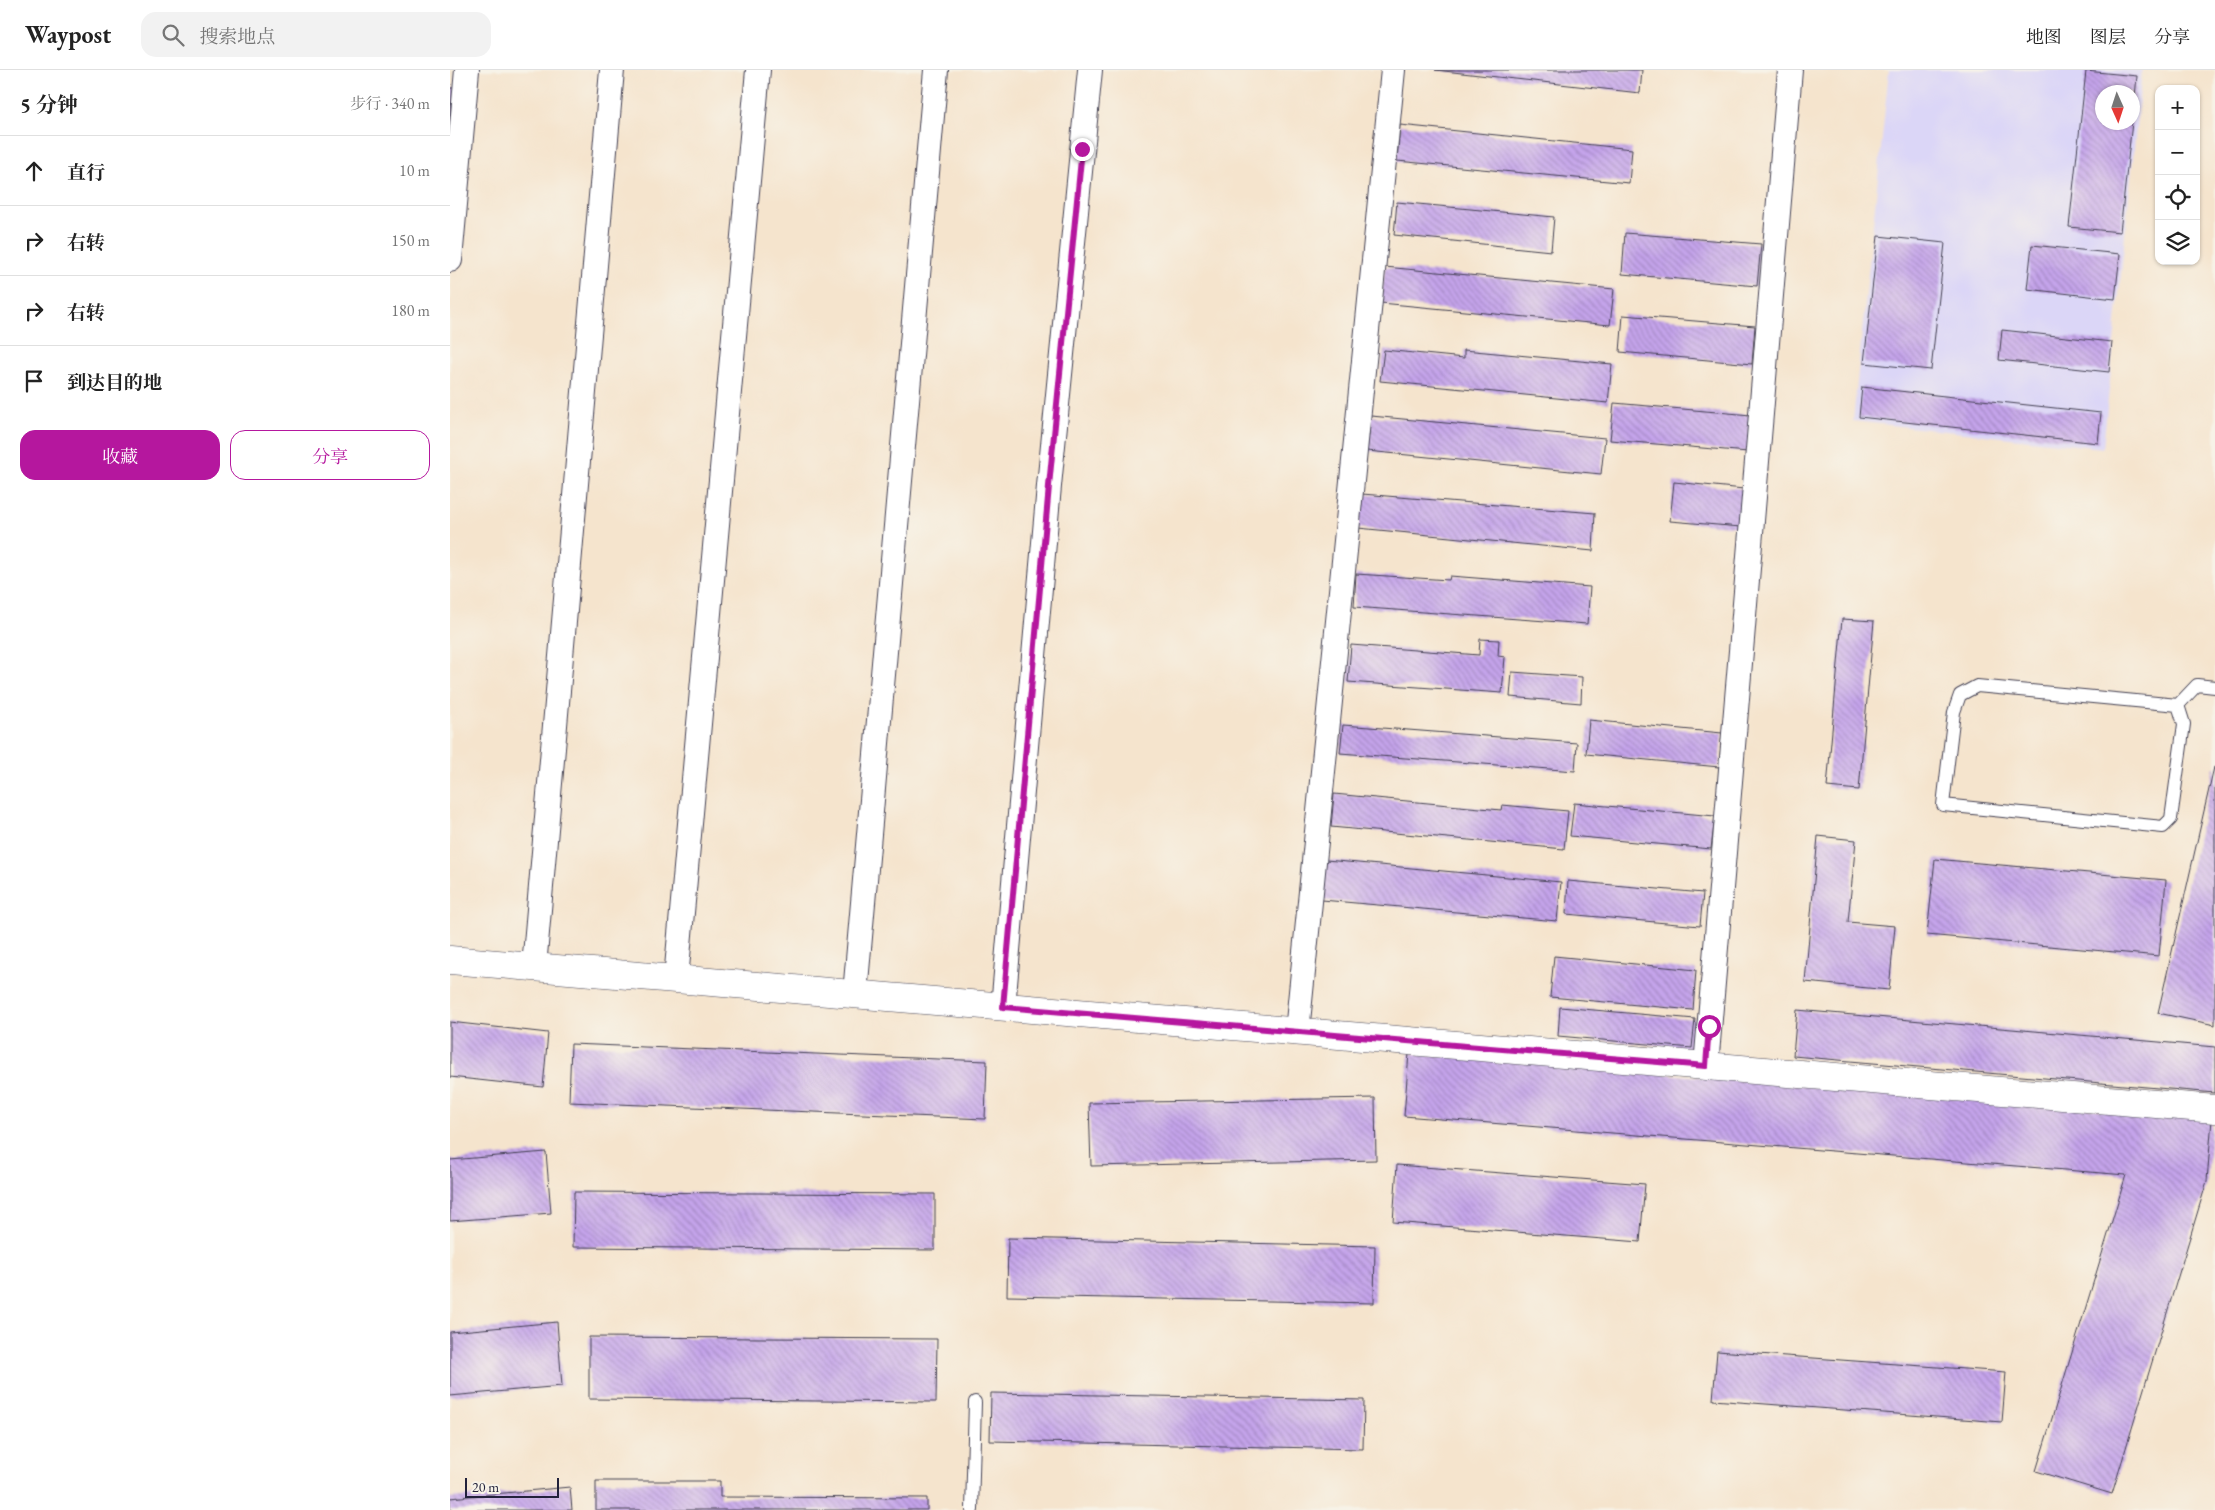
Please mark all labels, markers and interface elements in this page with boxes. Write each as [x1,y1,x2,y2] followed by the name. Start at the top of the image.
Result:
[141,12,491,57] search box
[25,19,111,50] text: Waypost
[159,21,187,49] icon: search
[199,24,275,49] text: 搜索地点
[2026,25,2062,48] text: 地图
[2090,25,2126,48] text: 图层
[2154,25,2190,48] text: 分享
[2095,85,2140,130] north arrow
[2155,85,2200,265] map controls
[2155,85,2200,130] button: +
[20,91,78,118] text: 5 分钟
[350,93,430,114] text: 步行 · 340 m
[2155,130,2200,175] button: −
[1071,138,1094,161] route end
[20,157,48,185] icon: ahead
[67,160,105,185] text: 直行
[399,160,430,181] text: 10 m
[2155,175,2200,220] button: locate
[2155,220,2200,265] button: layers
[20,227,48,255] icon: right
[67,230,105,255] text: 右转
[391,230,430,251] text: 150 m
[20,297,48,325] icon: right
[67,300,105,325] text: 右转
[391,300,430,321] text: 180 m
[20,367,48,395] icon: arrive
[67,370,162,395] text: 到达目的地
[20,430,220,480] button: 收藏
[230,430,430,480] button: 分享
[1698,1015,1721,1038] route start
[465,1475,559,1498] scale bar
[472,1478,499,1496] text: 20 m

